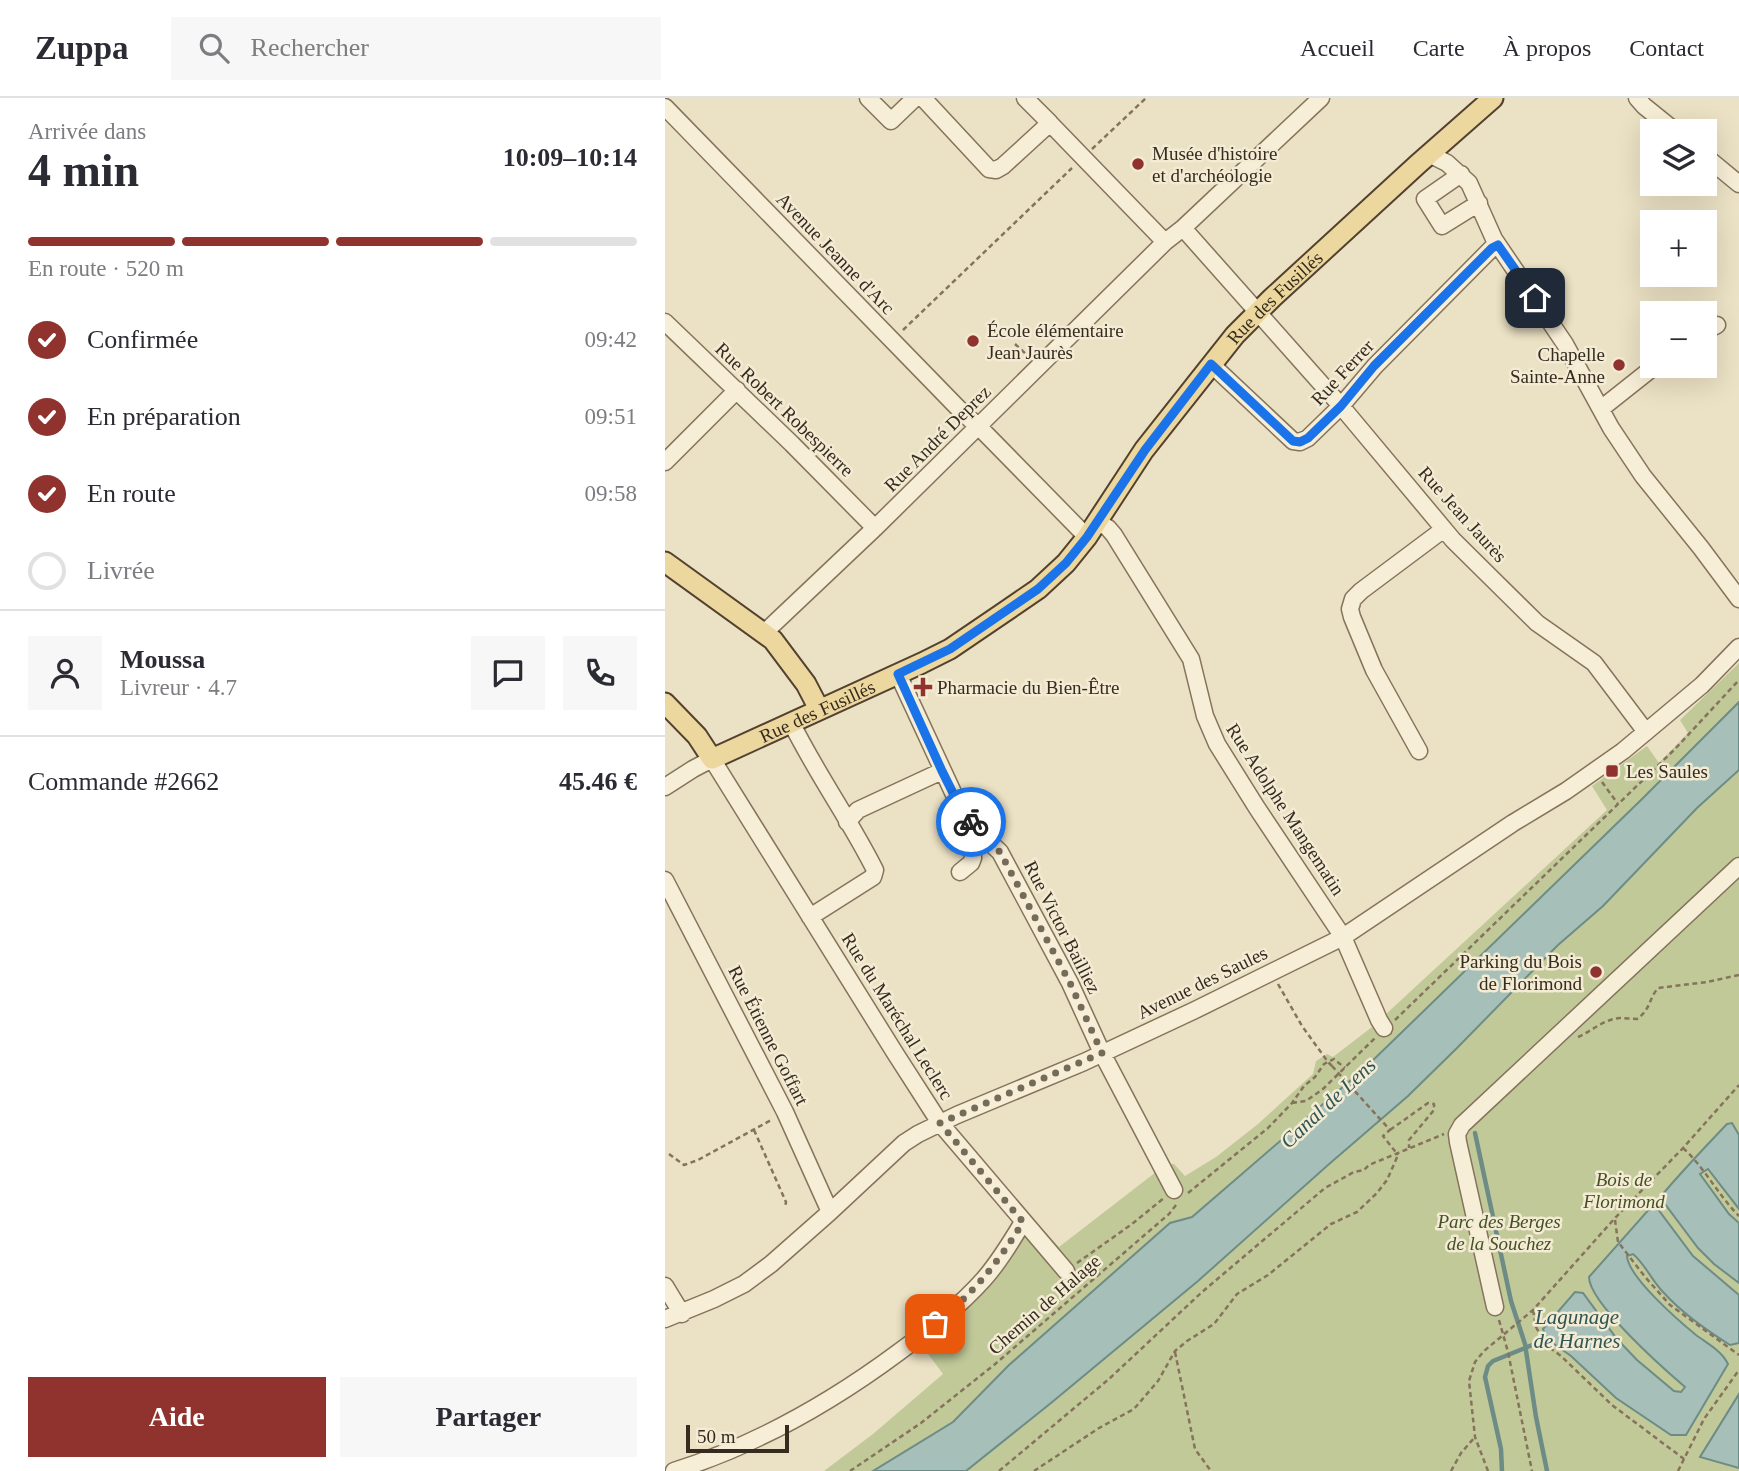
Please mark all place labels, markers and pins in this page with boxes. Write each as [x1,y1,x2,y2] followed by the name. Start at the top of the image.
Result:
[1152,143,1277,186] place label: Musée d'histoire et d'archéologie
[1130,156,1146,172] marker: Musée d'histoire et d'archéologie
[1505,268,1565,328] pin
[987,320,1124,363] place label: École élémentaire Jean Jaurès
[965,333,981,349] marker: École élémentaire Jean Jaurès
[1510,344,1605,387] place label: Chapelle Sainte-Anne
[1611,357,1627,373] marker: Chapelle Sainte-Anne
[937,677,1120,698] place label: Pharmacie du Bien-Être
[915,679,931,695] marker: Pharmacie du Bien-Être
[1626,761,1708,782] place label: Les Saules
[1604,763,1620,779] marker: Les Saules
[1460,951,1582,994] place label: Parking du Bois de Florimond
[1588,964,1604,980] marker: Parking du Bois de Florimond
[905,1294,965,1354] pin

